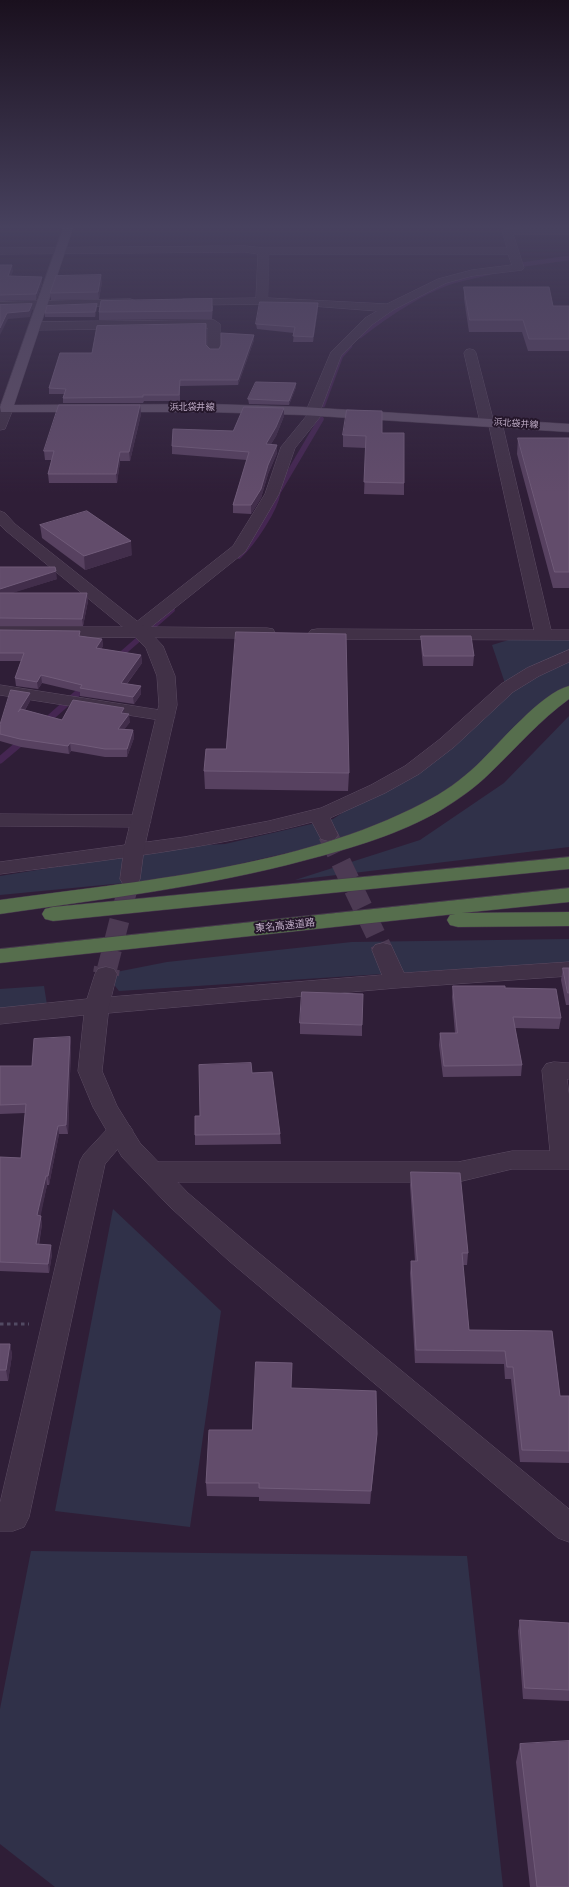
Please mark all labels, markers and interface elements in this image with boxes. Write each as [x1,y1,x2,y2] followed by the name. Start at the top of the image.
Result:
[170,403,214,413] street label: 浜北袋井線
[493,417,539,431] street label: 浜北袋井線
[255,917,315,935] street label: 東名高速道路

